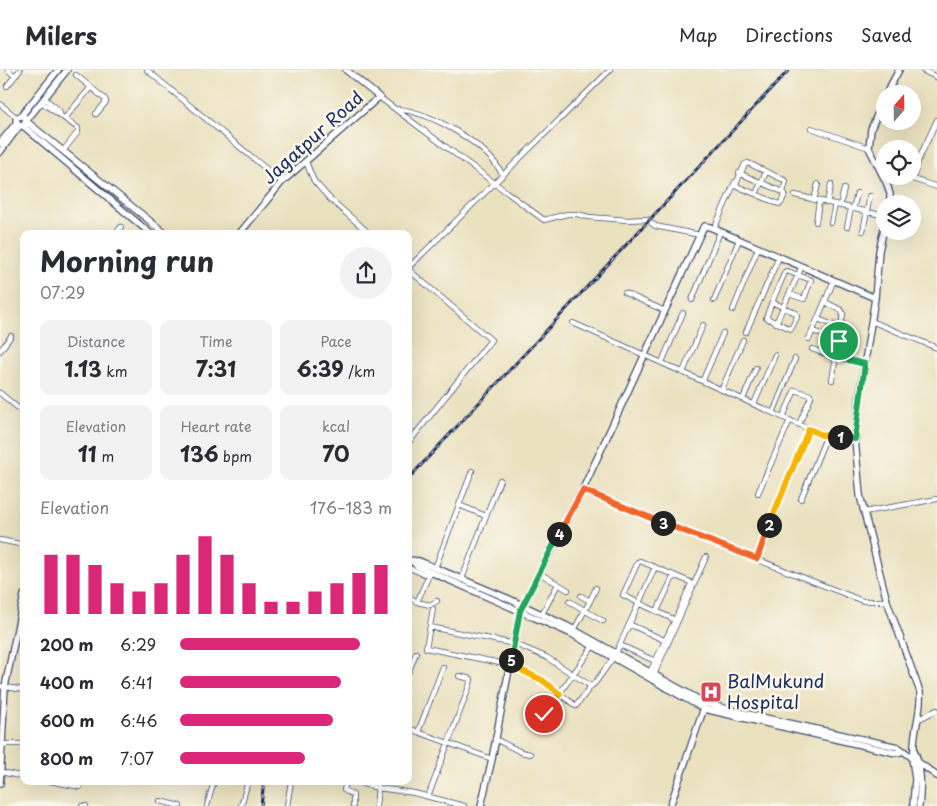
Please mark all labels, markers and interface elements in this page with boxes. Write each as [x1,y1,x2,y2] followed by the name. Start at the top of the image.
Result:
[25,17,97,53] text: Milers
[679,21,717,48] text: Map
[745,21,833,48] text: Directions
[861,21,912,48] text: Saved
[255,84,369,190] street label: Jagatpur Road
[876,85,921,130] north arrow
[876,85,921,240] map controls
[876,140,921,185] button: locate
[876,195,921,240] button: layers
[40,239,214,282] text: Morning run
[340,247,392,299] button: share
[40,280,85,304] text: 07:29
[818,320,860,362] pin
[825,327,853,355] icon: arrive
[67,331,125,352] text: Distance
[199,331,233,352] text: Time
[320,331,352,352] text: Pace
[65,352,102,384] text: 1.13
[196,352,236,384] text: 7:31
[297,352,344,384] text: 6:39
[102,361,127,382] text: km
[344,361,375,382] text: /km
[66,416,126,437] text: Elevation
[181,416,251,437] text: Heart rate
[322,416,350,437] text: kcal
[828,424,852,450] pin: 1
[837,427,844,448] text: 1
[78,437,97,469] text: 11
[180,437,218,469] text: 136
[322,437,350,469] text: 70
[97,446,114,467] text: m
[218,446,252,467] text: bpm
[40,495,109,519] text: Elevation
[310,495,392,519] text: 176–183 m
[650,510,676,536] pin: 3
[756,512,782,538] pin: 2
[659,513,668,534] text: 3
[765,515,774,536] text: 2
[546,522,572,546] pin: 4
[555,524,564,545] text: 4
[40,632,94,656] text: 200 m
[120,632,156,656] text: 6:29
[498,648,524,672] pin: 5
[507,650,516,671] text: 5
[727,667,824,715] place label: BalMukund Hospital
[40,670,94,694] text: 400 m
[120,670,153,694] text: 6:41
[699,680,723,704] hospital icon: BalMukund Hospital
[523,693,565,735] pin
[530,700,558,728] icon: check
[40,708,94,732] text: 600 m
[120,708,158,732] text: 6:46
[40,746,93,770] text: 800 m
[120,746,154,770] text: 7:07

